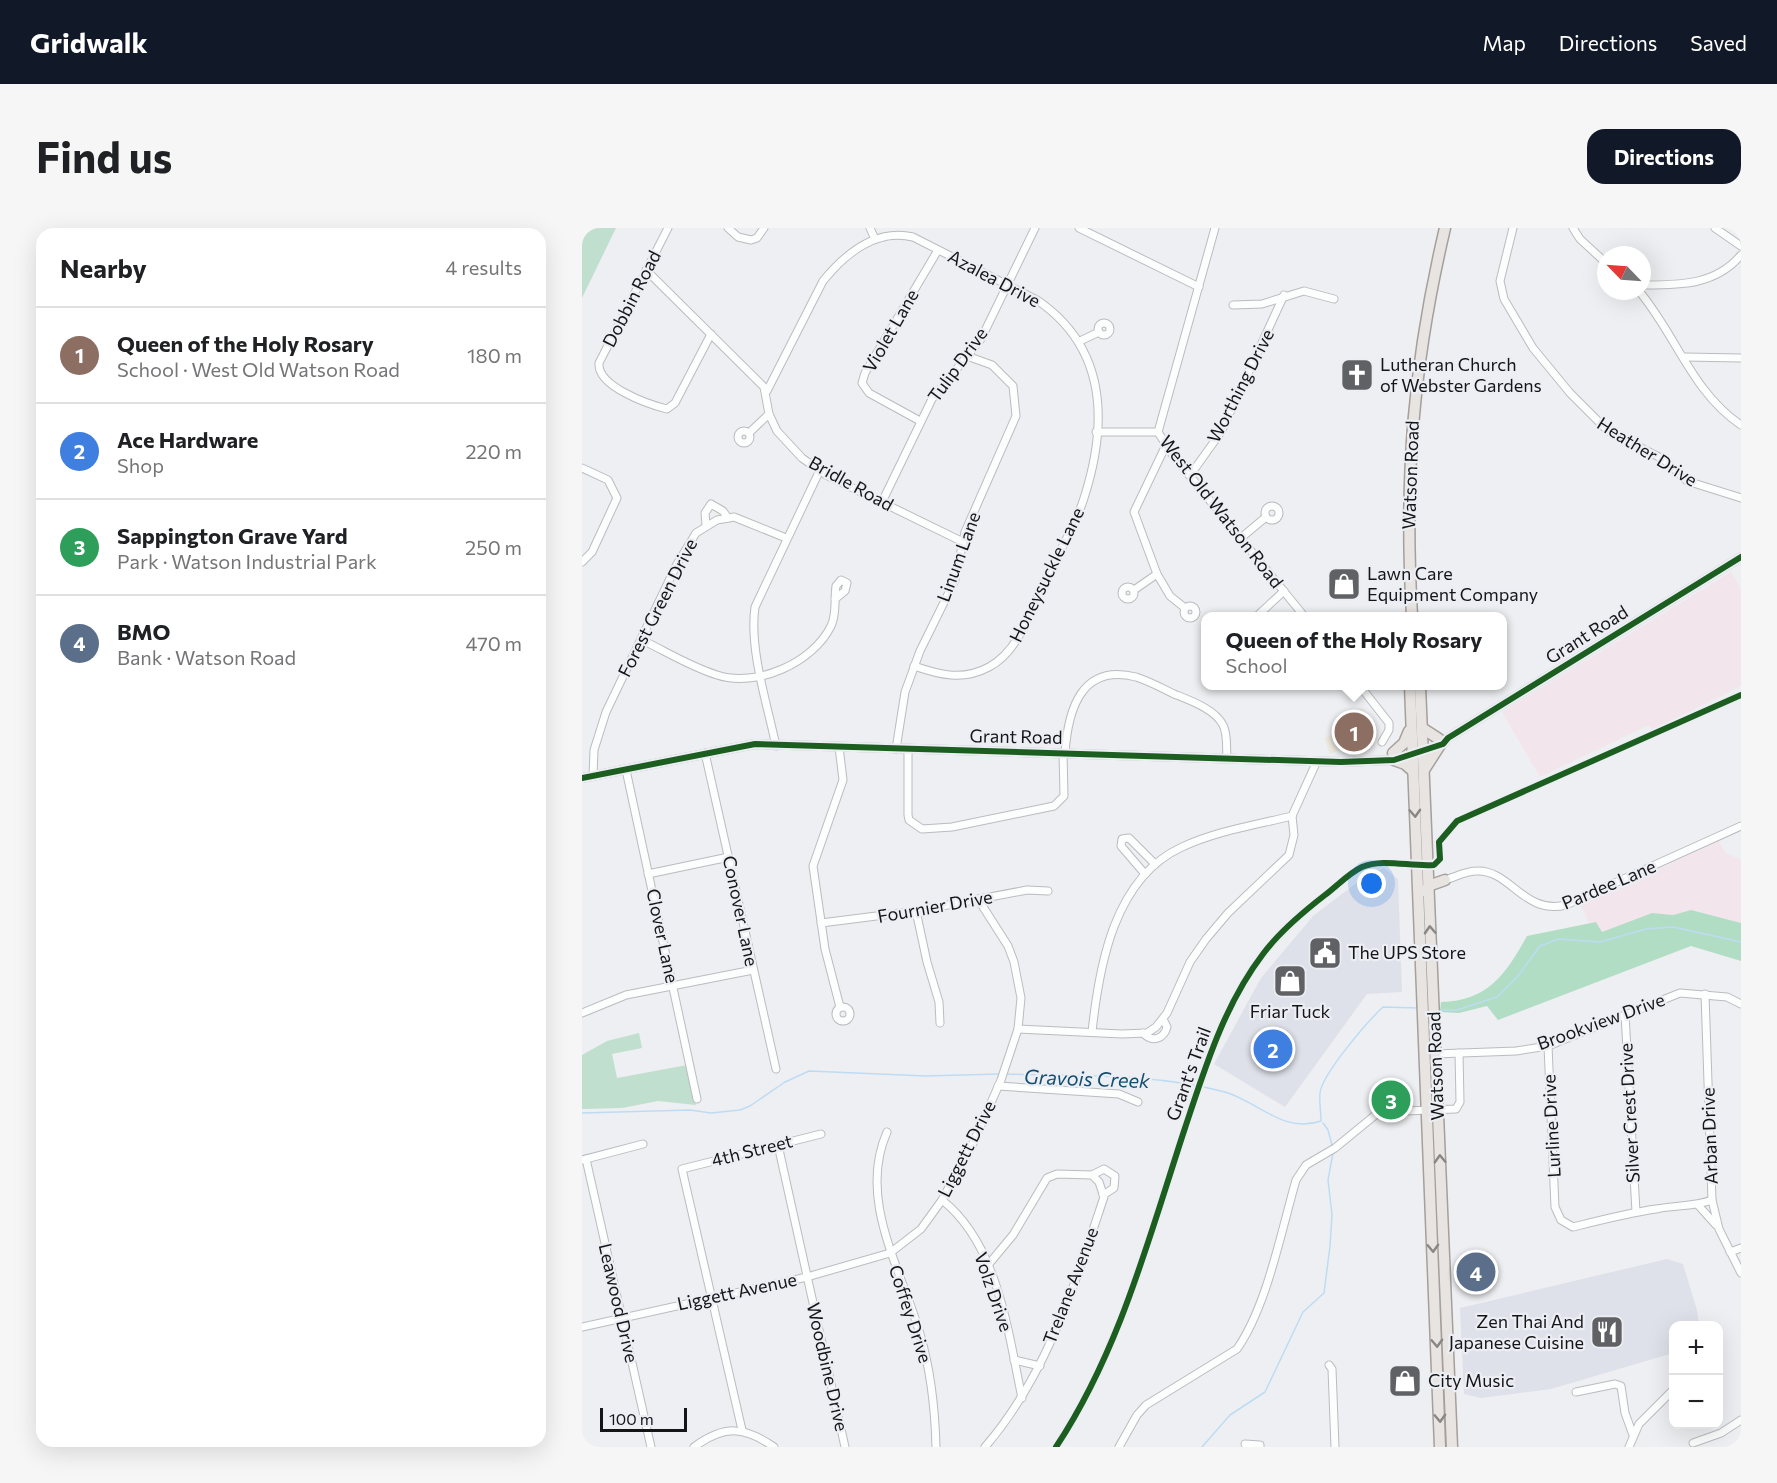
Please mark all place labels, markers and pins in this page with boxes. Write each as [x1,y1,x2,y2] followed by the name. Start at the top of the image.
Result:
[1380,353,1542,396] place label: Lutheran Church of Webster Gardens
[1339,357,1375,393] church icon: Lutheran Church of Webster Gardens
[1367,562,1538,605] place label: Lawn Care Equipment Company
[1326,566,1362,602] shop icon: Lawn Care Equipment Company
[1334,710,1374,754] pin: 1
[1307,935,1343,971] public building icon: The UPS Store
[1348,941,1466,963] place label: The UPS Store
[1272,963,1308,999] shop icon: Friar Tuck
[1250,1000,1331,1022] place label: Friar Tuck
[1254,1026,1292,1072] pin: 2
[1372,1078,1410,1122] pin: 3
[1456,1250,1496,1294] pin: 4
[1449,1310,1584,1353] place label: Zen Thai And Japanese Cuisine
[1589,1314,1625,1350] restaurant icon: Zen Thai And Japanese Cuisine
[1387,1363,1423,1399] shop icon: City Music
[1428,1369,1514,1391] place label: City Music

